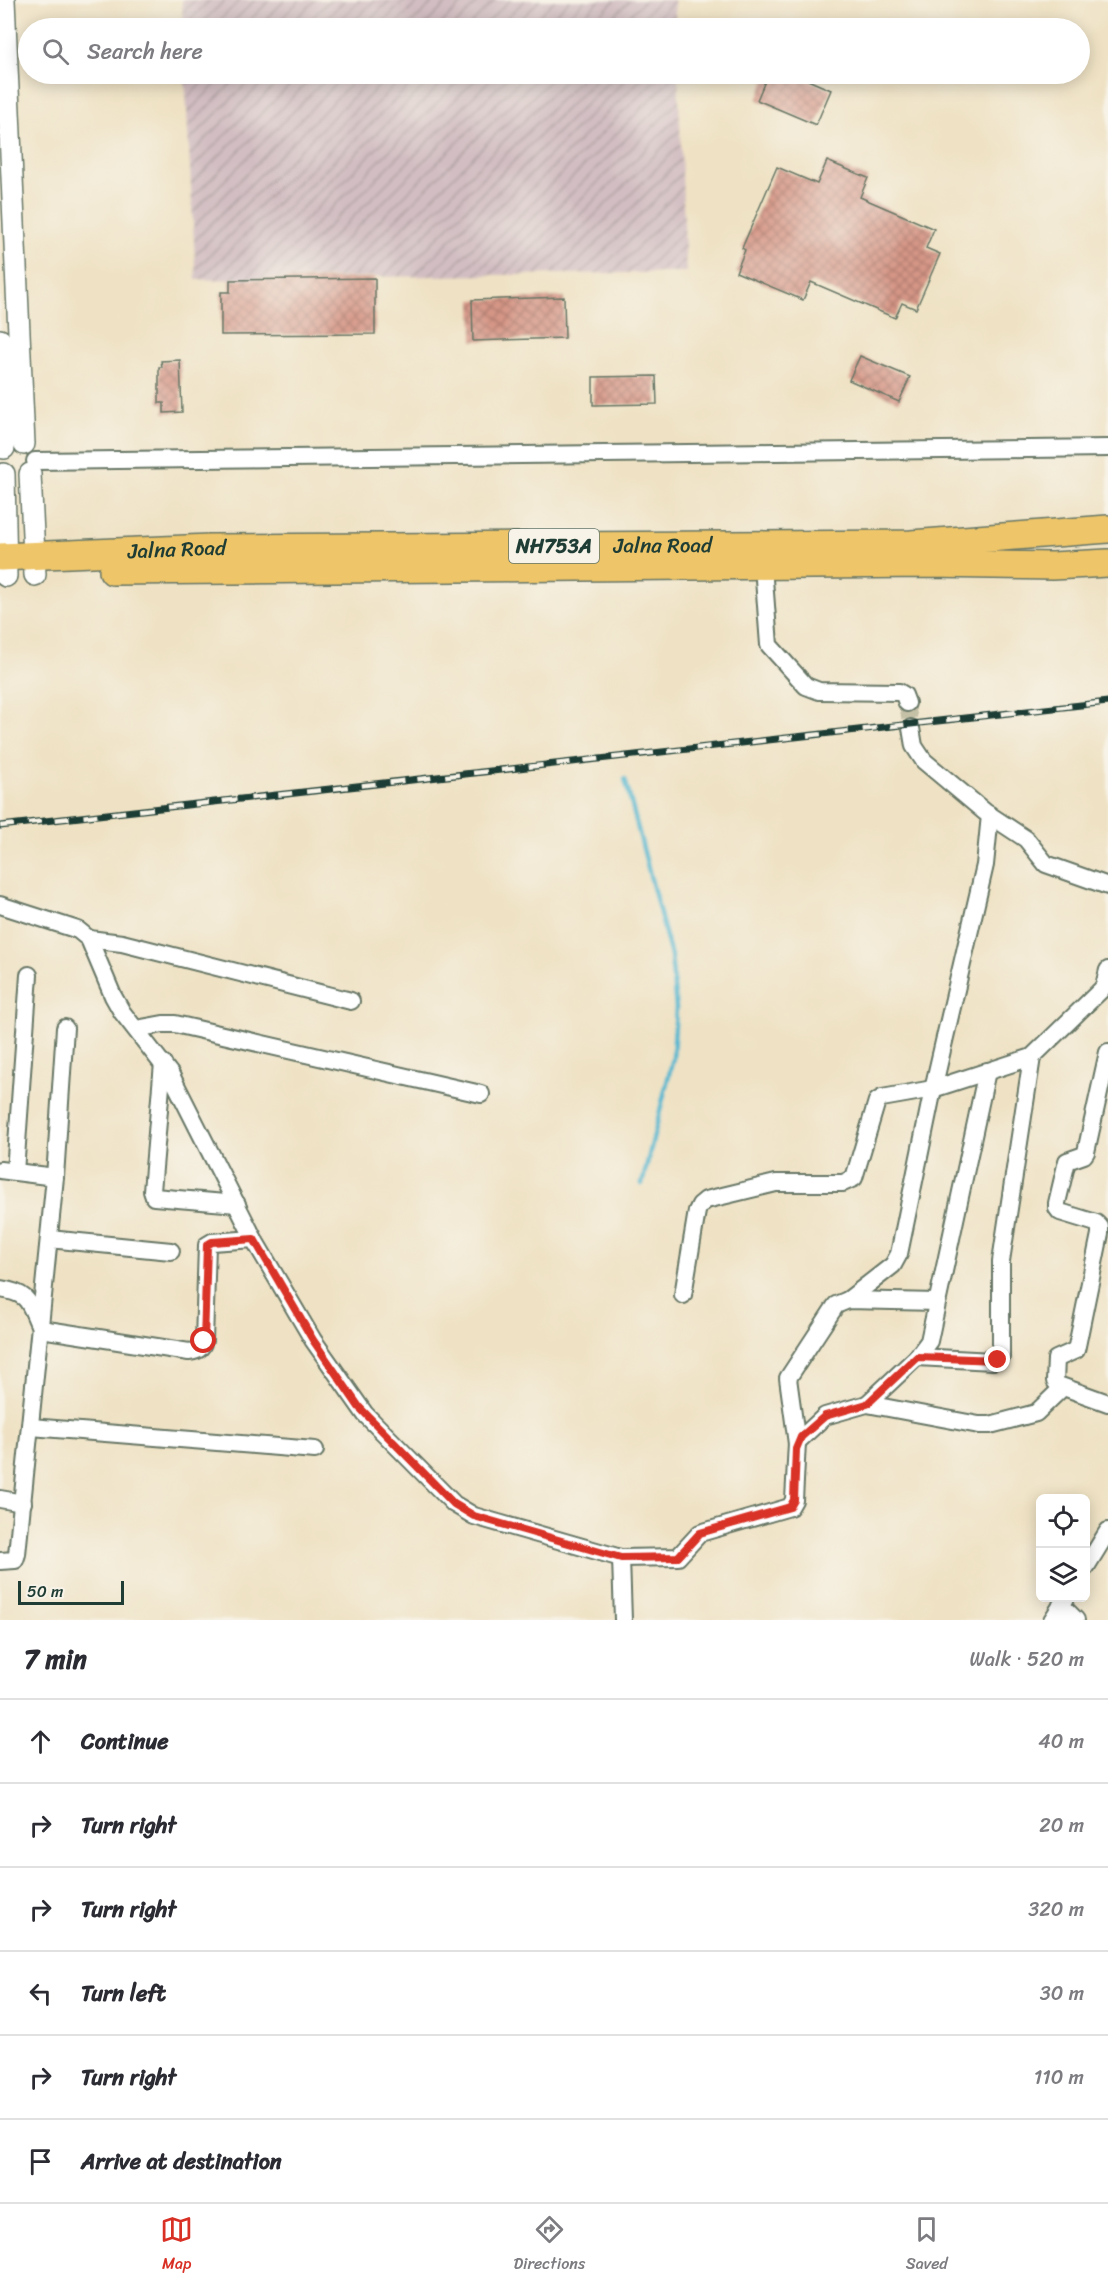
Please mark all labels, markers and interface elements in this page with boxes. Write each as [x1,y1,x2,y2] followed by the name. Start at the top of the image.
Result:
[18,18,1090,84] search box
[87,32,203,71] text: Search here
[39,35,72,68] icon: search
[612,526,714,565] street label: Jalna Road
[126,529,228,571] street label: Jalna Road
[509,529,599,563] road number: NH753A
[190,1327,216,1353] route start
[984,1346,1010,1372] route end
[1036,1494,1090,1602] map controls
[1036,1494,1090,1548] button: locate
[1036,1548,1090,1602] button: layers
[27,1577,63,1606] text: 50 m
[18,1578,124,1606] scale bar
[24,1636,87,1682] text: 7 min
[970,1642,1084,1677] text: Walk · 520 m
[81,1722,169,1761] text: Continue
[1038,1724,1084,1759] text: 40 m
[24,1725,57,1758] icon: ahead
[81,1806,176,1845] text: Turn right
[1039,1808,1084,1843] text: 20 m
[24,1809,57,1842] icon: right
[81,1890,176,1929] text: Turn right
[1028,1892,1084,1927] text: 320 m
[24,1893,57,1926] icon: right
[81,1974,166,2013] text: Turn left
[1040,1976,1084,2011] text: 30 m
[24,1977,57,2010] icon: left
[81,2058,176,2097] text: Turn right
[1034,2060,1084,2095] text: 110 m
[24,2061,57,2094] icon: right
[81,2142,282,2181] text: Arrive at destination
[24,2145,57,2178] icon: arrive
[160,2213,193,2278] tab: Map
[514,2213,585,2278] tab: Directions
[906,2213,948,2278] tab: Saved

